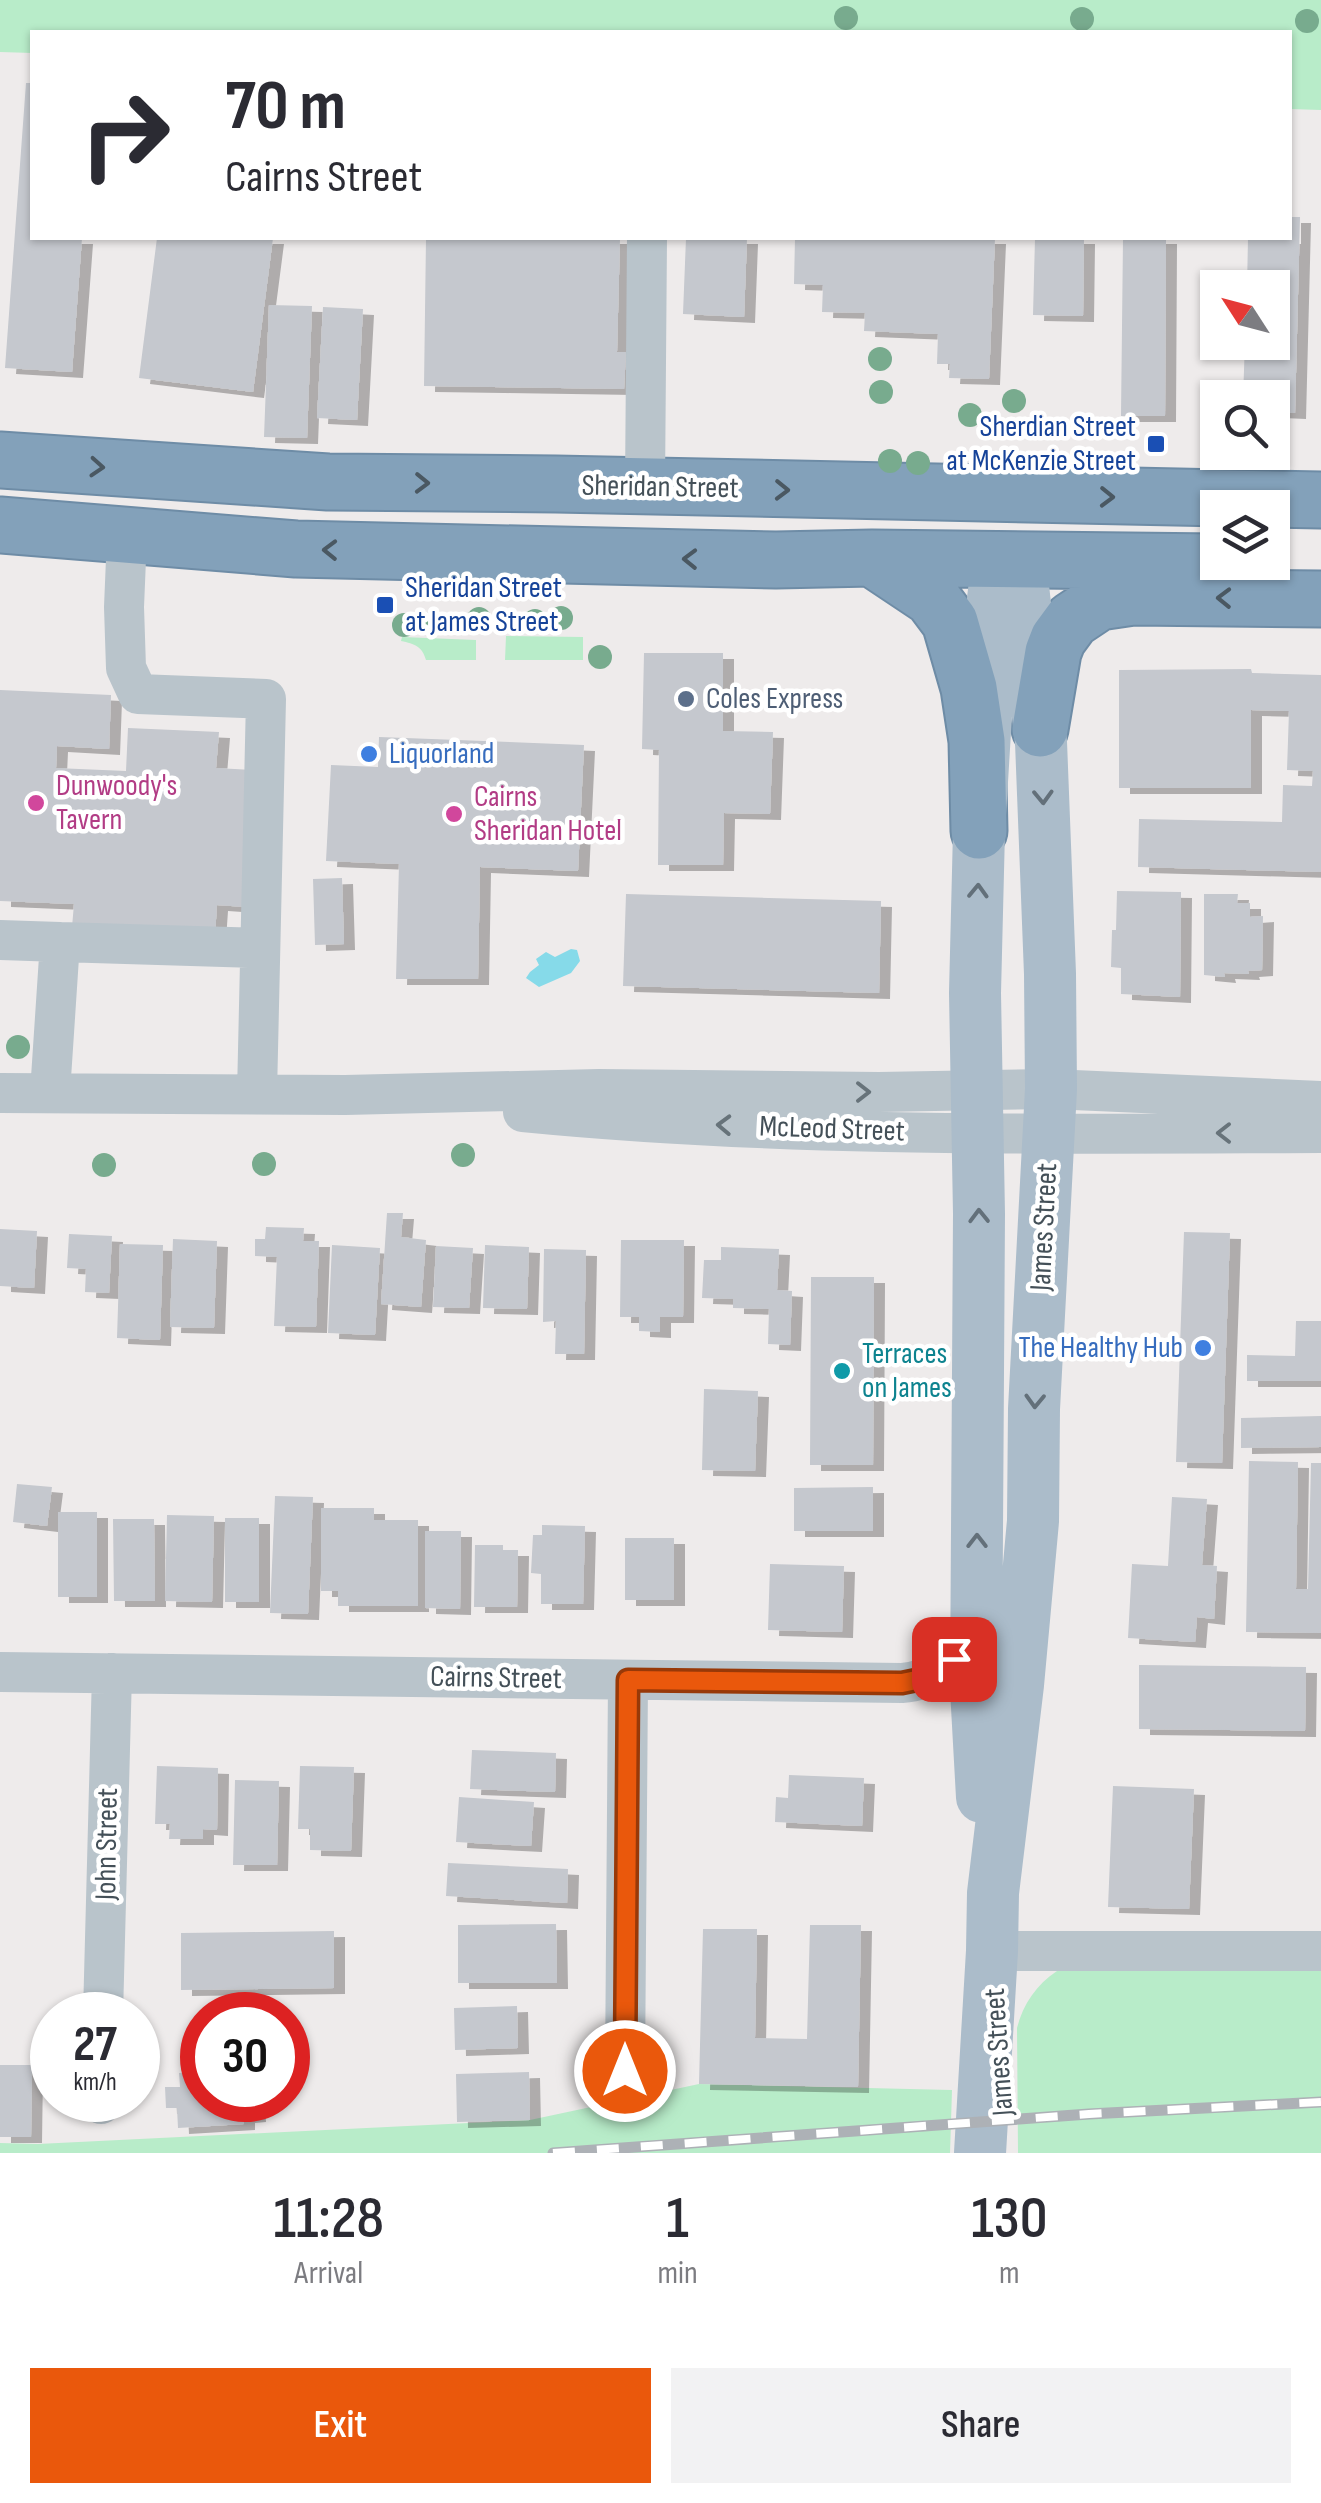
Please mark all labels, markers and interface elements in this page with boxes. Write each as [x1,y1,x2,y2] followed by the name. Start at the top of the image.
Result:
[225,65,346,149] text: 70 m
[60,70,190,200] icon: right
[225,150,422,205] text: Cairns Street
[1200,270,1290,360] north arrow
[1200,270,1290,580] map controls
[1200,380,1290,470] button: search
[946,409,1136,479] place label: Sherdian Street at McKenzie Street
[1145,433,1167,455] marker: Sherdian Street at McKenzie Street
[90,456,106,477] one-way arrow
[581,468,739,506] street label: Sheridan Street
[414,472,430,493] one-way arrow
[774,479,790,500] one-way arrow
[1100,486,1115,507] one-way arrow
[1200,490,1290,580] button: layers
[322,539,338,560] one-way arrow
[682,548,698,569] one-way arrow
[405,570,562,640] place label: Sheridan Street at James Street
[1215,587,1231,608] one-way arrow
[374,594,396,616] marker: Sheridan Street at James Street
[706,681,843,717] place label: Coles Express
[675,688,697,710] marker: Coles Express
[389,736,494,772] place label: Liquorland
[358,743,380,765] marker: Liquorland
[56,768,177,838] place label: Dunwoody's Tavern
[474,779,622,849] place label: Cairns Sheridan Hotel
[1032,789,1053,805] one-way arrow
[25,792,47,814] marker: Dunwoody's Tavern
[443,803,465,825] marker: Cairns Sheridan Hotel
[967,883,988,899] one-way arrow
[855,1081,871,1102] one-way arrow
[759,1108,905,1150] street label: McLeod Street
[715,1115,731,1136] one-way arrow
[1215,1122,1230,1144] one-way arrow
[1023,1162,1065,1293] street label: James Street
[968,1207,990,1222] one-way arrow
[1019,1330,1183,1366] place label: The Healthy Hub
[862,1336,952,1406] place label: Terraces on James
[1192,1337,1214,1359] marker: The Healthy Hub
[831,1360,853,1382] marker: Terraces on James
[1025,1394,1046,1410] one-way arrow
[966,1532,988,1548] one-way arrow
[912,1617,997,1702] pin
[927,1632,982,1687] icon: arrive
[430,1659,562,1697] street label: Cairns Street
[88,1788,126,1901] street label: John Street
[977,1987,1021,2118] street label: James Street
[180,1992,310,2122] speed limit sign: 30
[73,2015,117,2075] text: 27
[573,2019,677,2123] position arrow
[73,2067,117,2098] text: km/h
[273,2183,384,2255] text: 11:28
[666,2183,689,2255] text: 1
[971,2183,1048,2255] text: 130
[294,2254,363,2293] text: Arrival
[657,2254,698,2293] text: min
[999,2254,1020,2293] text: m
[30,2368,651,2483] button: Exit
[671,2368,1291,2483] button: Share

